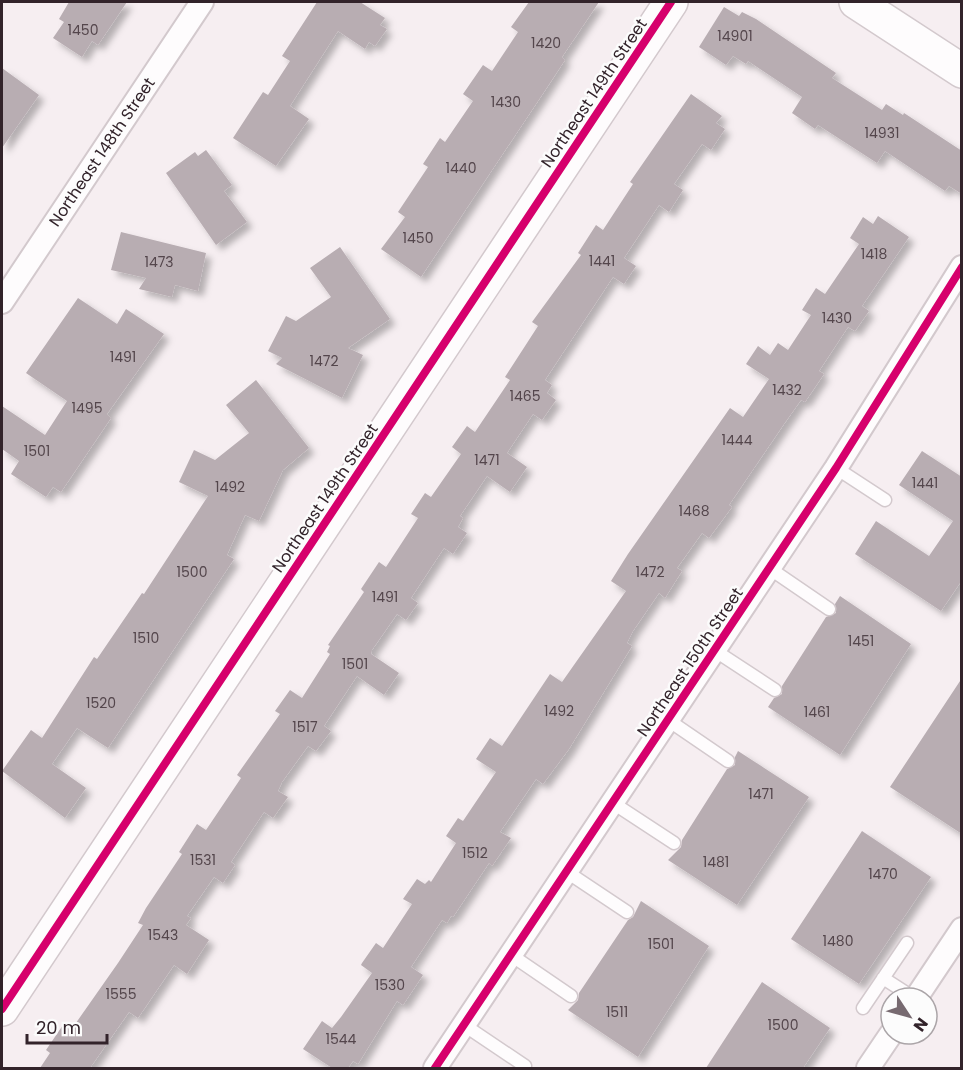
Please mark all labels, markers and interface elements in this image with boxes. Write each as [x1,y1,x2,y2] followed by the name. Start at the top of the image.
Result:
[535,14,653,172] street label: Northeast 149th Street
[68,20,98,40] house number: 1450
[717,26,753,46] house number: 14901
[531,33,561,53] house number: 1420
[43,73,161,231] street label: Northeast 148th Street
[491,92,521,112] house number: 1430
[865,123,899,143] house number: 14931
[446,158,476,178] house number: 1440
[403,228,433,248] house number: 1450
[861,244,887,264] house number: 1418
[589,251,615,271] house number: 1441
[144,252,174,272] house number: 1473
[822,308,852,328] house number: 1430
[110,347,136,367] house number: 1491
[310,351,338,371] house number: 1472
[772,380,802,400] house number: 1432
[510,386,540,406] house number: 1465
[72,398,102,418] house number: 1495
[266,419,384,577] street label: Northeast 149th Street
[722,430,753,450] house number: 1444
[24,441,50,461] house number: 1501
[474,450,500,470] house number: 1471
[912,473,938,493] house number: 1441
[215,477,245,497] house number: 1492
[678,501,710,521] house number: 1468
[177,562,207,582] house number: 1500
[636,562,664,582] house number: 1472
[632,583,749,741] street label: Northeast 150th Street
[372,587,398,607] house number: 1491
[133,628,159,648] house number: 1510
[848,631,874,651] house number: 1451
[342,654,368,674] house number: 1501
[86,693,116,713] house number: 1520
[544,701,574,721] house number: 1492
[804,702,830,722] house number: 1461
[292,717,318,737] house number: 1517
[748,784,774,804] house number: 1471
[462,843,488,863] house number: 1512
[190,850,216,870] house number: 1531
[703,852,729,872] house number: 1481
[868,864,898,884] house number: 1470
[148,925,178,945] house number: 1543
[823,931,853,951] house number: 1480
[648,934,674,954] house number: 1501
[375,975,405,995] house number: 1530
[106,984,136,1004] house number: 1555
[879,986,939,1046] north arrow
[606,1002,628,1022] house number: 1511
[27,1007,106,1045] scale bar
[908,1013,934,1036] text: N
[36,1015,81,1040] text: 20 m
[768,1015,798,1035] house number: 1500
[326,1029,357,1049] house number: 1544

